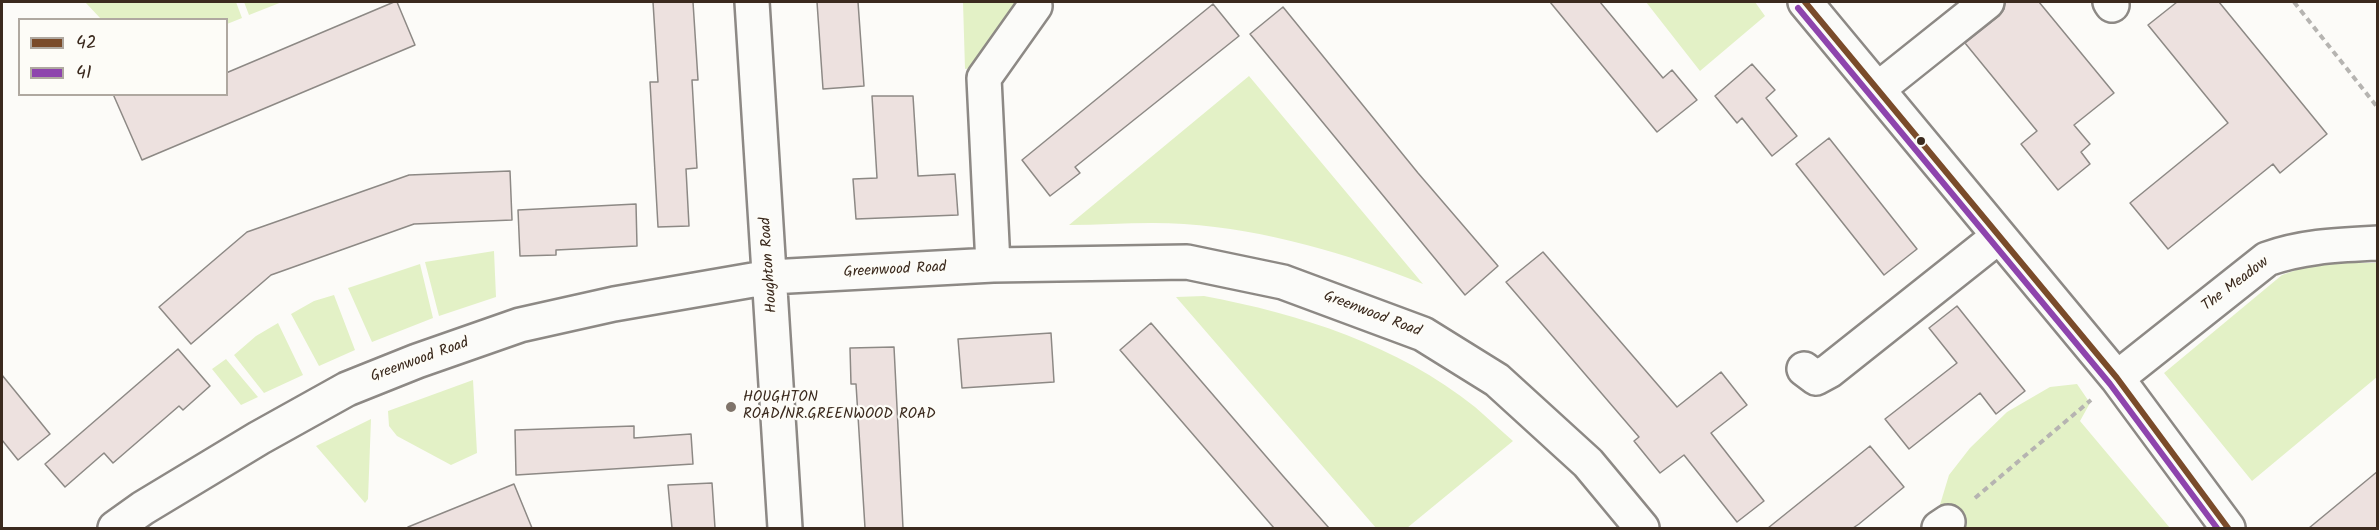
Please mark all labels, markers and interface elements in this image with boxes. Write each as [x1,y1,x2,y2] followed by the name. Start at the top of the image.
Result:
[18,18,228,96] legend
[76,29,96,58] text: 42
[76,59,92,88] text: 41
[1915,135,1927,147] unlabelled marker
[758,217,782,313] street label: Houghton Road
[2199,254,2273,316] street label: The Meadow
[843,259,947,283] street label: Greenwood Road
[1321,288,1423,342] street label: Greenwood Road
[369,335,471,387] street label: Greenwood Road
[743,389,936,424] place label: HOUGHTON ROAD/NR.GREENWOOD ROAD
[724,400,738,414] marker: HOUGHTON ROAD/NR.GREENWOOD ROAD

